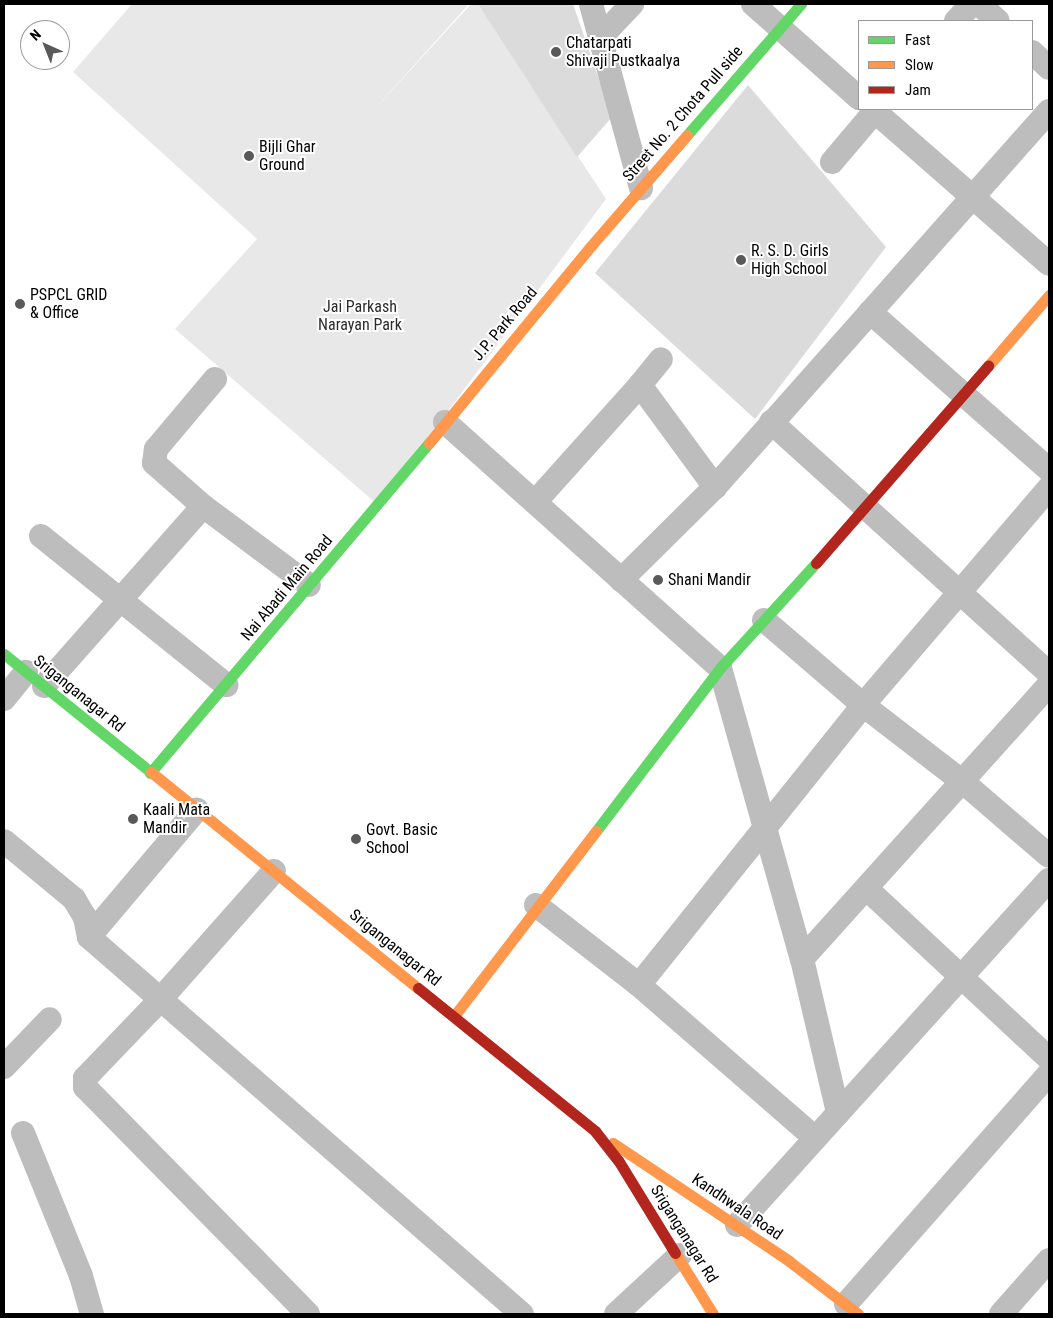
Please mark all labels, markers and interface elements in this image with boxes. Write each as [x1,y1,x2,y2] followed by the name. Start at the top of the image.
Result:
[20,20,70,70] north arrow
[858,20,1033,110] legend
[27,26,44,44] text: N
[905,31,930,49] text: Fast
[566,33,680,71] place label: Chatarpati Shivaji Pustkaalya
[619,42,747,186] street label: Street No. 2 Chota Pull side
[550,46,562,58] marker: Chatarpati Shivaji Pustkaalya
[905,56,934,74] text: Slow
[905,81,931,99] text: Jam
[259,137,316,175] place label: Bijli Ghar Ground
[243,150,255,162] marker: Bijli Ghar Ground
[751,241,829,279] place label: R. S. D. Girls High School
[735,254,747,266] marker: R. S. D. Girls High School
[469,283,541,365] street label: J.P. Park Road
[30,285,107,323] place label: PSPCL GRID & Office
[318,297,402,335] park label: Jai Parkash Narayan Park
[14,298,26,310] marker: PSPCL GRID & Office
[237,531,337,645] street label: Nai Abadi Main Road
[668,570,751,590] place label: Shani Mandir
[652,574,664,586] marker: Shani Mandir
[30,651,128,737] street label: Sriganganagar Rd
[143,800,210,838] place label: Kaali Mata Mandir
[127,813,139,825] marker: Kaali Mata Mandir
[366,820,438,858] place label: Govt. Basic School
[350,833,362,845] marker: Govt. Basic School
[346,905,444,991] street label: Sriganganagar Rd
[688,1170,786,1244] street label: Kandhwala Road
[646,1182,722,1286] street label: Sriganganagar Rd

